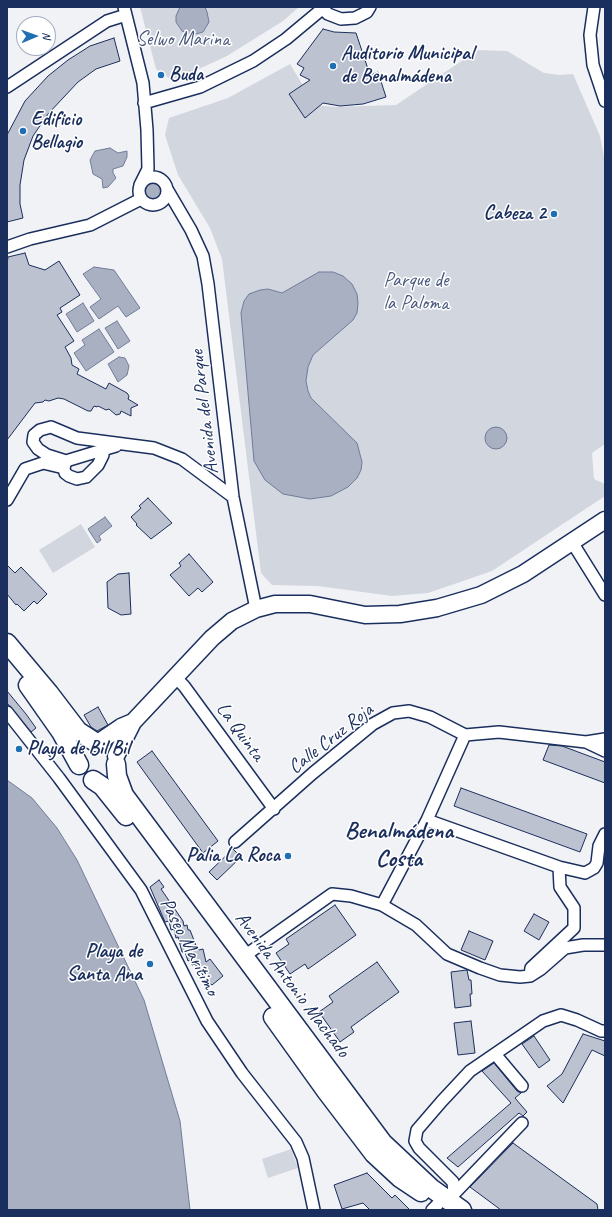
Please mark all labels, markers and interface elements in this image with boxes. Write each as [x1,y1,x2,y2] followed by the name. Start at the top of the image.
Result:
[16,16,56,56] north arrow
[137,28,229,52] park label: Selwo Marina
[40,32,54,39] text: N
[341,42,473,89] place label: Auditorio Municipal de Benalmádena
[328,61,338,71] marker: Auditorio Municipal de Benalmádena
[169,63,203,87] place label: Buda
[156,70,166,80] marker: Buda
[31,108,82,155] place label: Edificio Bellagio
[18,126,28,136] marker: Edificio Bellagio
[483,202,546,226] place label: Cabeza 2
[549,209,559,219] marker: Cabeza 2
[383,269,449,316] park label: Parque de la Paloma
[185,348,225,476] street label: Avenida del Parque
[211,698,269,766] street label: La Quinta
[284,698,378,780] street label: Calle Cruz Roja
[27,737,130,761] place label: Playa de Bil Bil
[14,744,24,754] marker: Playa de Bil Bil
[345,818,453,874] district label: Benalmádena Costa
[186,844,280,868] place label: Palia La Roca
[283,851,293,861] marker: Palia La Roca
[154,894,224,1000] street label: Paseo Marítimo
[229,907,355,1063] street label: Avenida Antonio Machado
[66,940,142,987] place label: Playa de Santa Ana
[145,959,155,969] marker: Playa de Santa Ana

